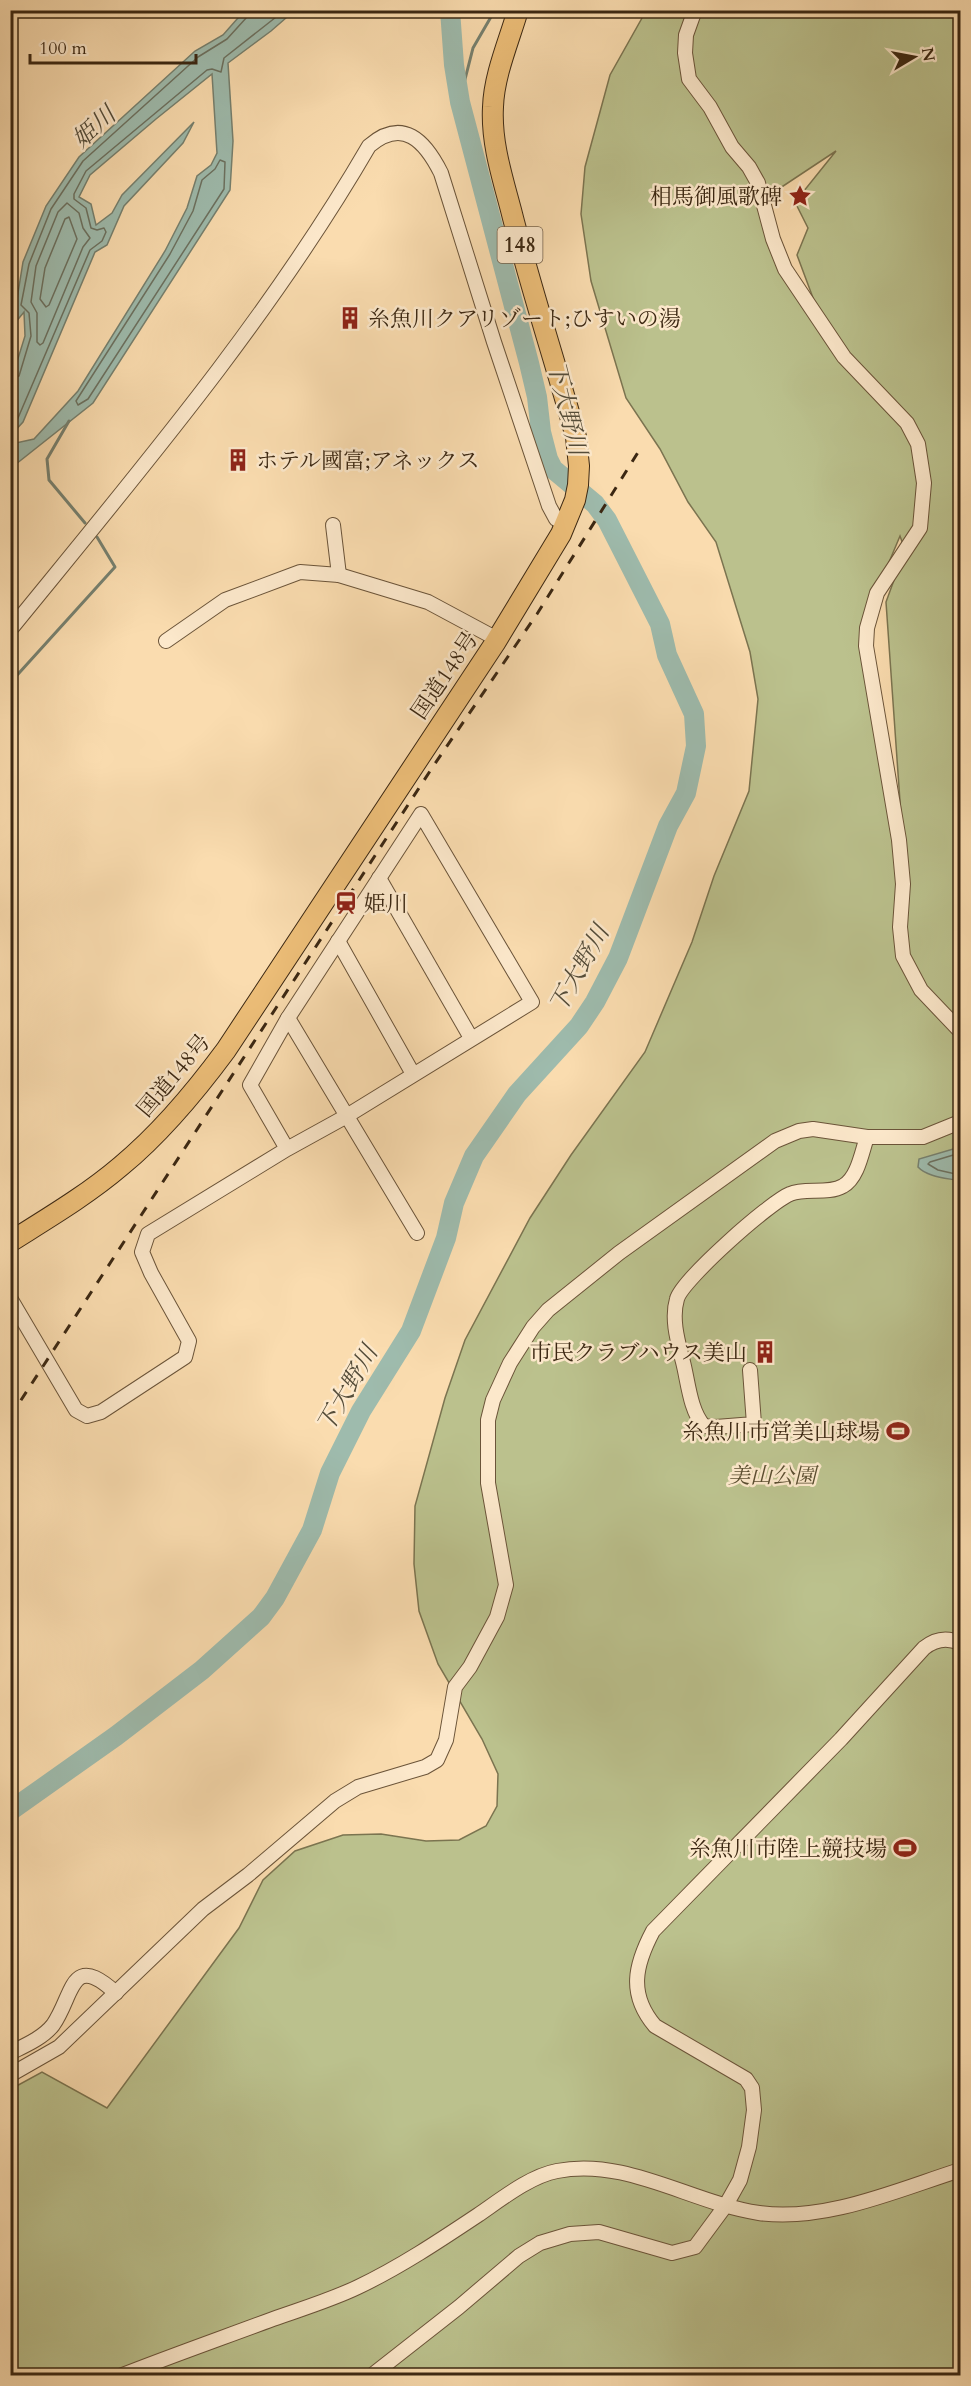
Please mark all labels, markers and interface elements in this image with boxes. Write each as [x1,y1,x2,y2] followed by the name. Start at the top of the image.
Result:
[30,27,196,65] scale bar
[884,27,944,87] north arrow
[39,36,87,61] text: 100 m
[916,46,940,63] text: N
[65,97,125,156] water label: 姫川
[650,182,782,212] place label: 相馬御風歌碑
[787,183,813,209] place icon: 相馬御風歌碑
[498,227,542,263] road number: 148
[368,304,681,334] place label: 糸魚川クアリゾート;ひすいの湯
[337,305,363,331] building icon: 糸魚川クアリゾート;ひすいの湯
[539,358,595,462] water label: 下大野川
[256,446,479,476] place label: ホテル國富;アネックス
[225,447,251,473] building icon: ホテル國富;アネックス
[404,626,485,725] street label: 国道148号
[364,889,408,919] place label: 姫川
[333,890,359,916] station icon: 姫川
[542,917,619,1019] water label: 下大野川
[130,1028,217,1124] street label: 国道148号
[309,1337,387,1439] water label: 下大野川
[529,1338,747,1368] place label: 市民クラブハウス美山
[752,1339,778,1365] building icon: 市民クラブハウス美山
[682,1417,880,1447] place label: 糸魚川市営美山球場
[885,1418,911,1444] sports icon: 糸魚川市営美山球場
[728,1461,819,1491] park label: 美山公園
[689,1834,887,1864] place label: 糸魚川市陸上競技場
[892,1835,918,1861] sports icon: 糸魚川市陸上競技場

